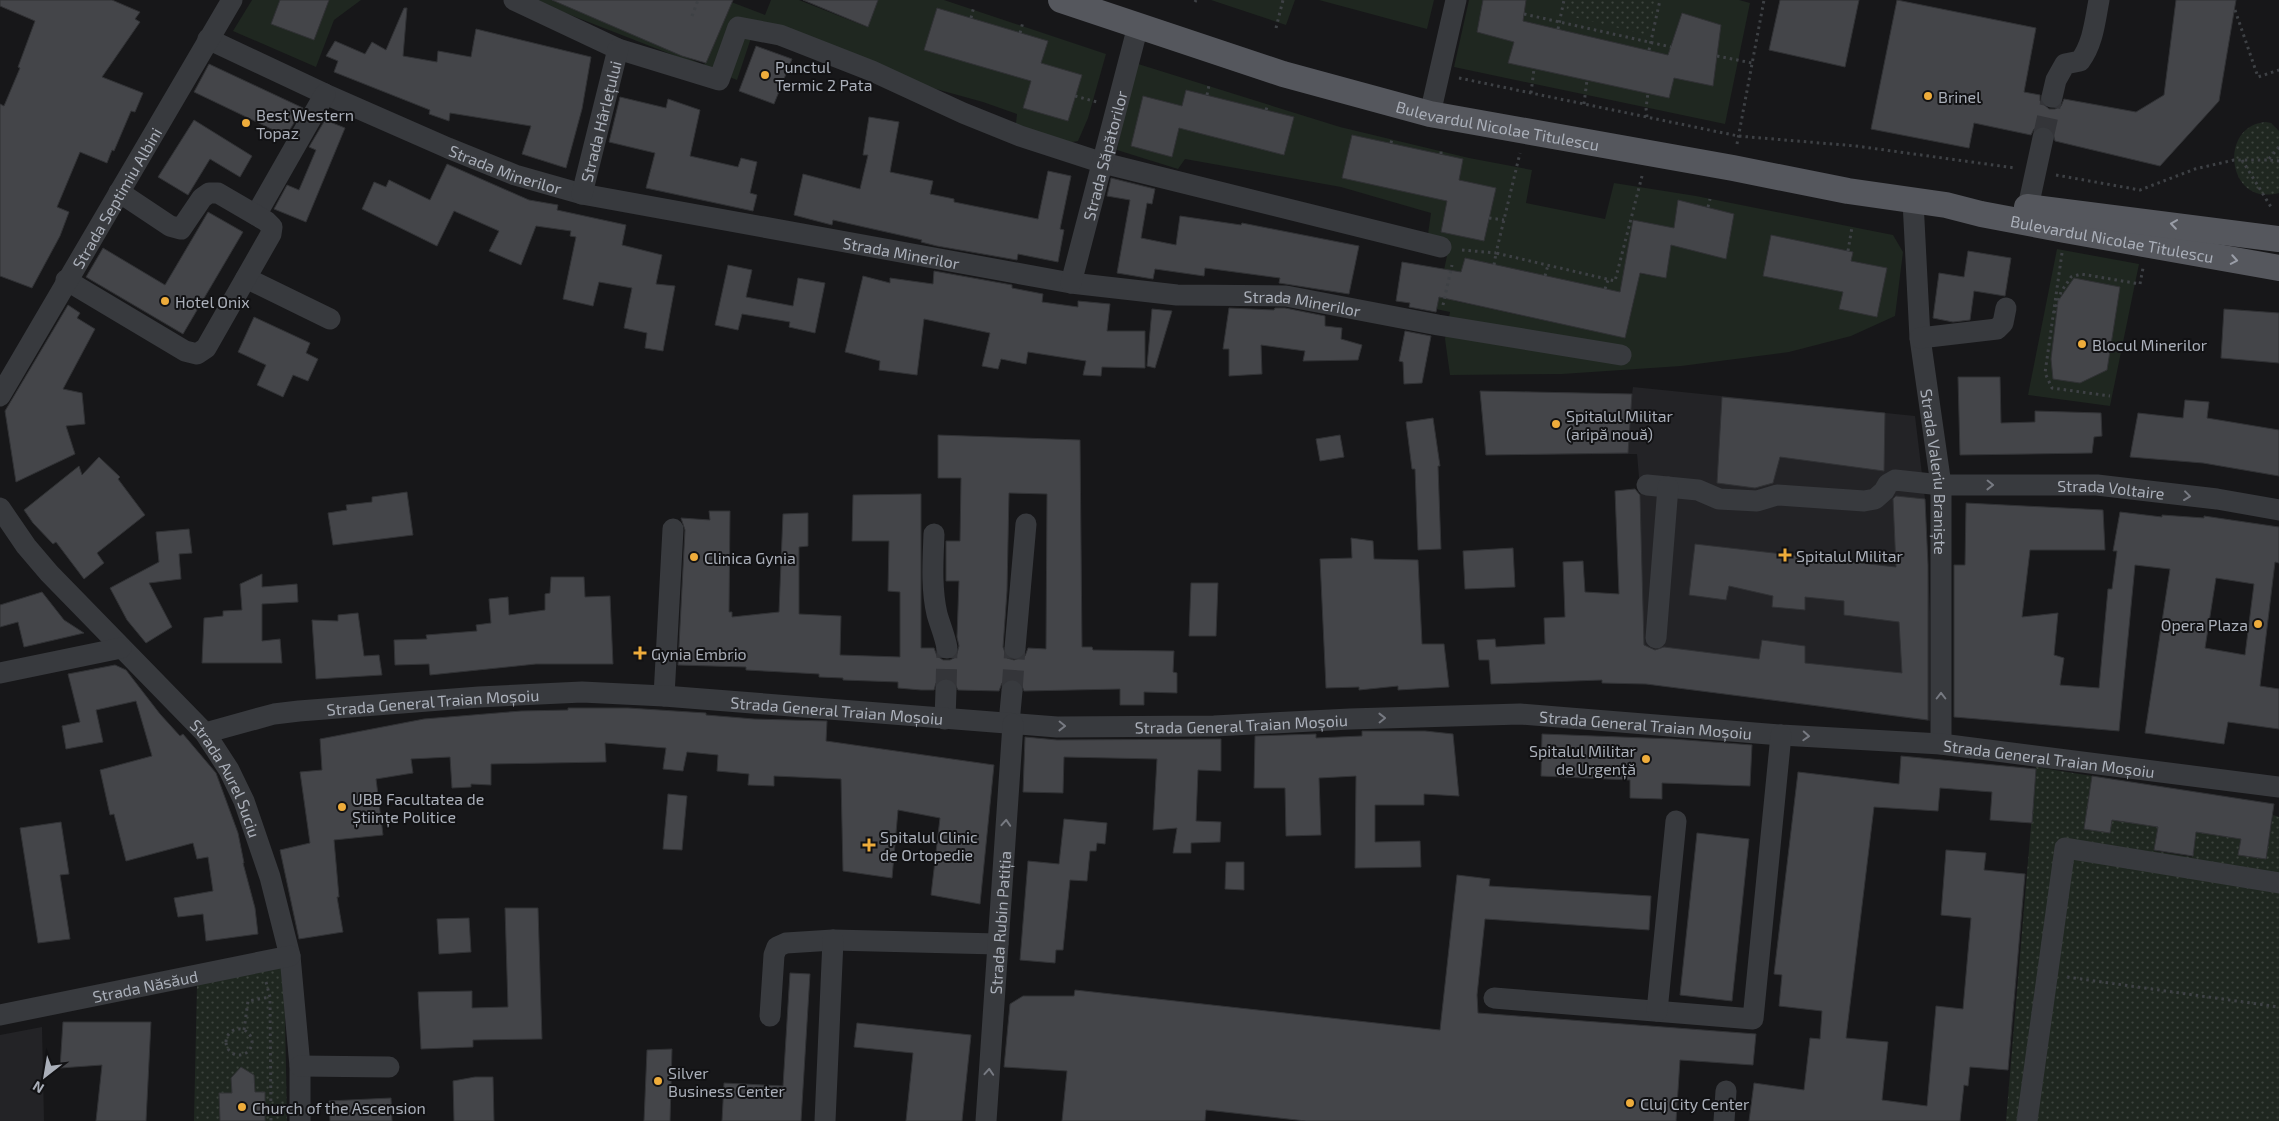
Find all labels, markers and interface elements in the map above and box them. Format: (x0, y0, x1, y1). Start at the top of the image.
place label: Punctul Termic 2 Pata (775, 57, 873, 94)
street label: Strada Hârlețului (576, 59, 624, 184)
marker: Punctul Termic 2 Pata (759, 69, 771, 81)
place label: Brinel (1938, 87, 1981, 106)
street label: Strada Săpătorilor (1078, 88, 1130, 222)
marker: Brinel (1922, 90, 1934, 102)
street label: Bulevardul Nicolae Titulescu (1394, 96, 1601, 154)
place label: Best Western Topaz (256, 105, 354, 142)
marker: Best Western Topaz (240, 117, 252, 129)
street label: Strada Septimiu Albini (68, 124, 165, 271)
street label: Strada Minerilor (447, 140, 565, 197)
street label: Bulevardul Nicolae Titulescu (2009, 210, 2215, 266)
one-way arrow (2170, 219, 2178, 230)
street label: Strada Minerilor (841, 232, 962, 272)
one-way arrow (2229, 254, 2238, 264)
street label: Strada Minerilor (1244, 286, 1363, 320)
place label: Hotel Onix (175, 292, 250, 311)
marker: Hotel Onix (159, 295, 171, 307)
place label: Blocul Minerilor (2092, 335, 2208, 354)
marker: Blocul Minerilor (2076, 338, 2088, 350)
street label: Strada Valeriu Braniște (1918, 387, 1951, 555)
place label: Spitalul Militar (aripă nouă) (1566, 406, 1673, 443)
marker: Spitalul Militar (aripă nouă) (1550, 418, 1562, 430)
street label: Strada Voltaire (2057, 476, 2166, 502)
one-way arrow (1986, 480, 1994, 490)
one-way arrow (2183, 490, 2191, 501)
place label: Spitalul Militar (1796, 546, 1903, 565)
place label: Clinica Gynia (704, 548, 796, 567)
marker: Spitalul Militar (1778, 548, 1792, 562)
marker: Clinica Gynia (688, 551, 700, 563)
place label: Opera Plaza (2161, 615, 2248, 634)
marker: Opera Plaza (2252, 618, 2264, 630)
place label: Gynia Embrio (651, 644, 747, 663)
marker: Gynia Embrio (633, 646, 647, 660)
street label: Strada General Traian Moșoiu (326, 685, 540, 718)
one-way arrow (1936, 691, 1946, 699)
street label: Strada General Traian Moșoiu (730, 692, 944, 728)
street label: Strada General Traian Moșoiu (1539, 706, 1753, 742)
street label: Strada General Traian Moșoiu (1135, 710, 1348, 736)
one-way arrow (1378, 713, 1386, 724)
street label: Strada Aurel Suciu (187, 715, 265, 840)
one-way arrow (1058, 721, 1066, 732)
one-way arrow (1802, 731, 1810, 742)
street label: Strada General Traian Moșoiu (1942, 735, 2156, 781)
place label: Spitalul Militar de Urgență (1529, 741, 1637, 780)
marker: Spitalul Militar de Urgență (1640, 753, 1652, 765)
place label: UBB Facultatea de Științe Politice (352, 789, 484, 828)
marker: UBB Facultatea de Științe Politice (336, 801, 348, 813)
one-way arrow (1001, 819, 1012, 827)
place label: Spitalul Clinic de Ortopedie (880, 827, 978, 864)
marker: Spitalul Clinic de Ortopedie (862, 838, 876, 852)
street label: Strada Rubin Patiția (985, 850, 1015, 995)
street label: Strada Năsăud (91, 966, 199, 1005)
north arrow (20, 1051, 70, 1101)
place label: Silver Business Center (668, 1063, 786, 1100)
one-way arrow (984, 1068, 995, 1076)
marker: Silver Business Center (652, 1075, 664, 1087)
text: N (29, 1078, 47, 1097)
place label: Cluj City Center (1640, 1094, 1750, 1114)
marker: Cluj City Center (1624, 1097, 1636, 1109)
place label: Church of the Ascension (252, 1098, 426, 1117)
marker: Church of the Ascension (236, 1101, 248, 1113)

